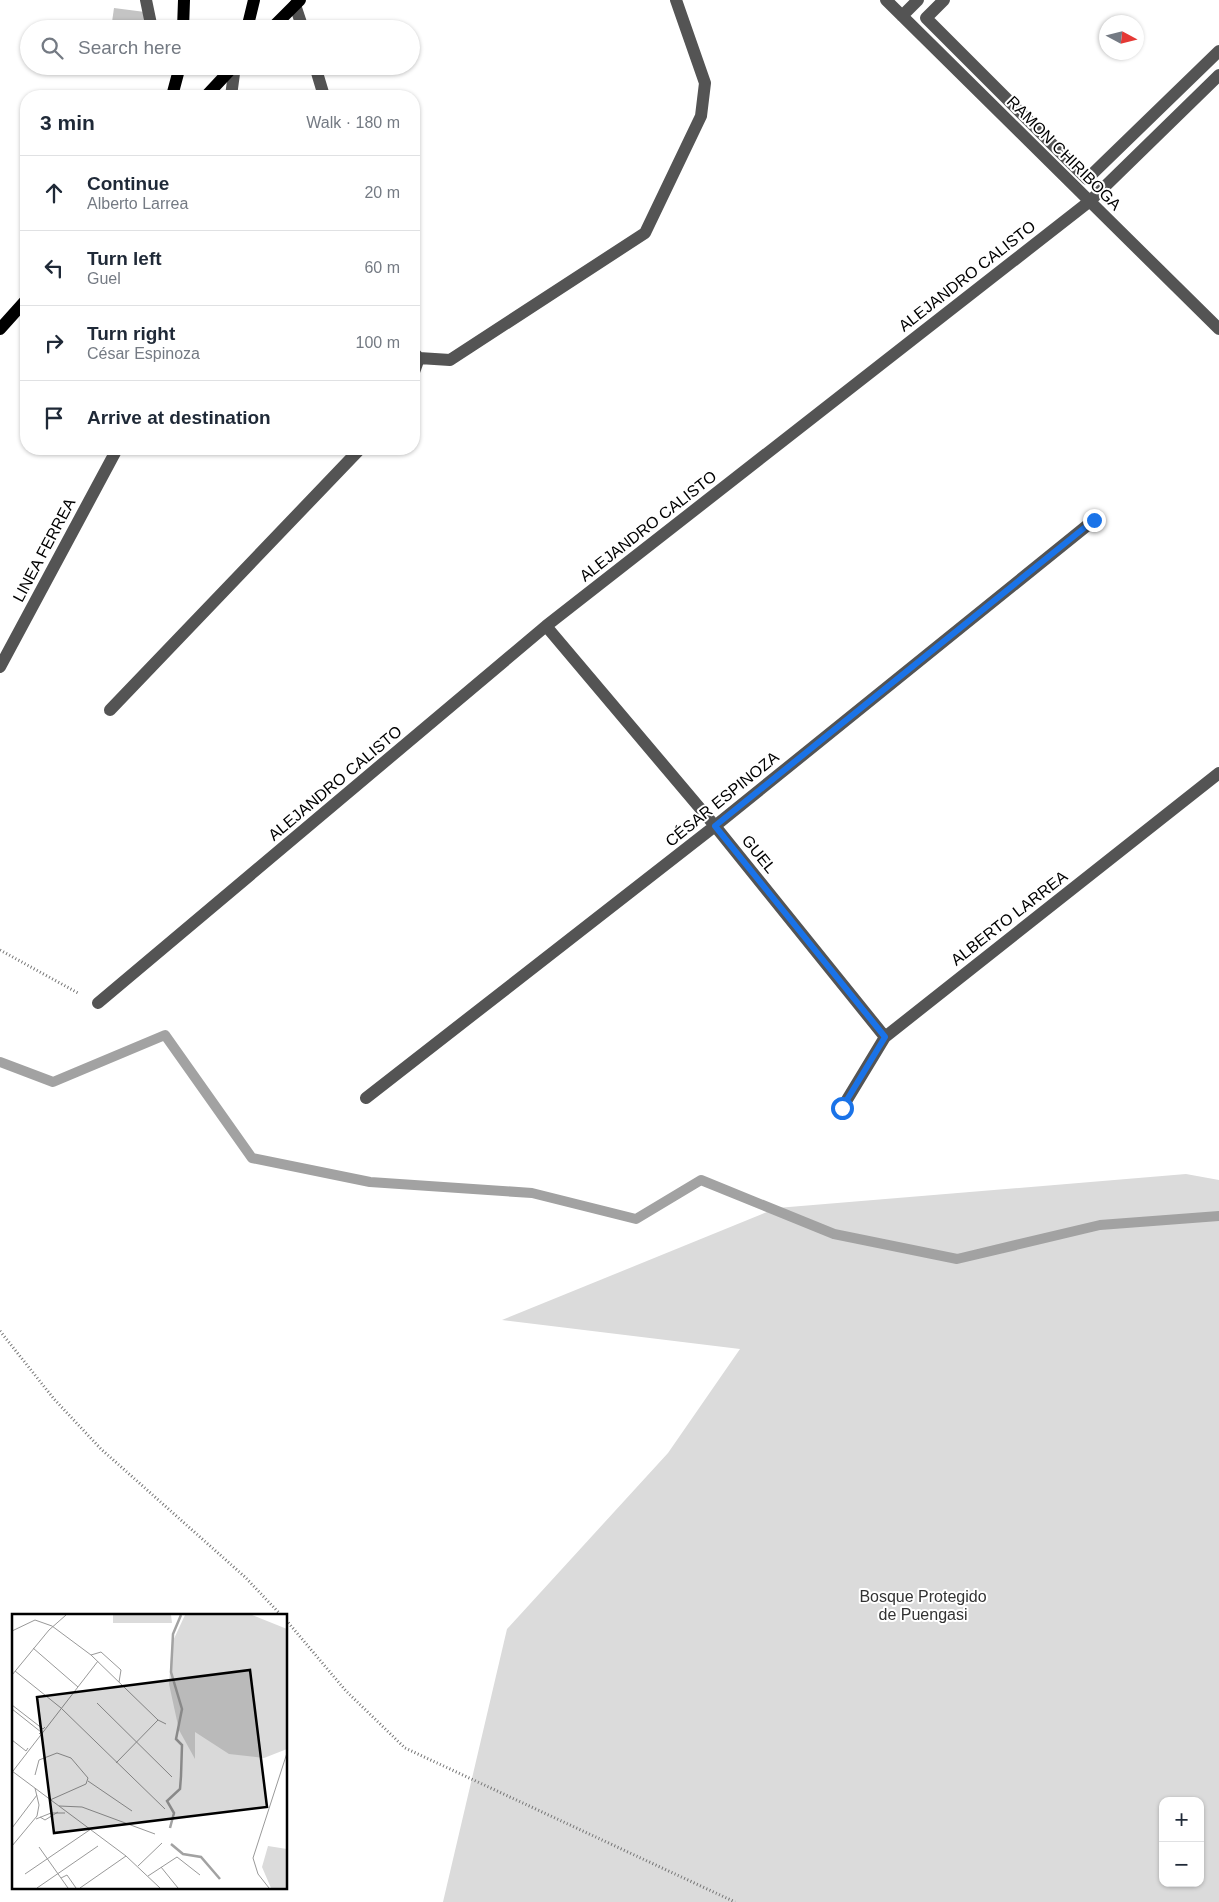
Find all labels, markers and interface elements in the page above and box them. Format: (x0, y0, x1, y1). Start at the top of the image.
north arrow (1099, 15, 1144, 60)
search box (20, 20, 420, 75)
icon: search (38, 34, 66, 62)
text: Search here (78, 37, 182, 58)
street label: RAMON CHIRIBOGA (1004, 93, 1125, 214)
text: 3 min (40, 111, 95, 134)
text: Walk · 180 m (306, 114, 400, 131)
text: Continue (87, 173, 169, 194)
icon: ahead (40, 179, 68, 207)
text: 20 m (364, 184, 400, 201)
text: Alberto Larrea (87, 195, 188, 212)
street label: ALEJANDRO CALISTO (895, 217, 1039, 335)
text: Turn left (87, 248, 162, 269)
icon: left (40, 254, 68, 282)
text: 60 m (364, 259, 400, 276)
text: Guel (87, 270, 121, 287)
text: Turn right (87, 323, 175, 344)
icon: right (40, 329, 68, 357)
text: 100 m (356, 334, 400, 351)
text: César Espinoza (87, 345, 200, 362)
icon: arrive (40, 404, 68, 432)
text: Arrive at destination (87, 407, 271, 428)
street label: ALEJANDRO CALISTO (576, 467, 720, 585)
street label: LINEA FERREA (10, 495, 79, 605)
route end (1083, 509, 1106, 532)
street label: ALEJANDRO CALISTO (265, 722, 405, 844)
street label: CÉSAR ESPINOZA (661, 747, 782, 850)
street label: GUEL (739, 832, 779, 876)
street label: ALBERTO LARREA (948, 867, 1071, 969)
route start (831, 1097, 854, 1120)
park label: Bosque Protegido de Puengasi (859, 1588, 987, 1623)
inset map (12, 1614, 288, 1890)
map controls (1159, 1797, 1204, 1887)
button: + (1159, 1797, 1204, 1842)
button: − (1159, 1842, 1204, 1887)

